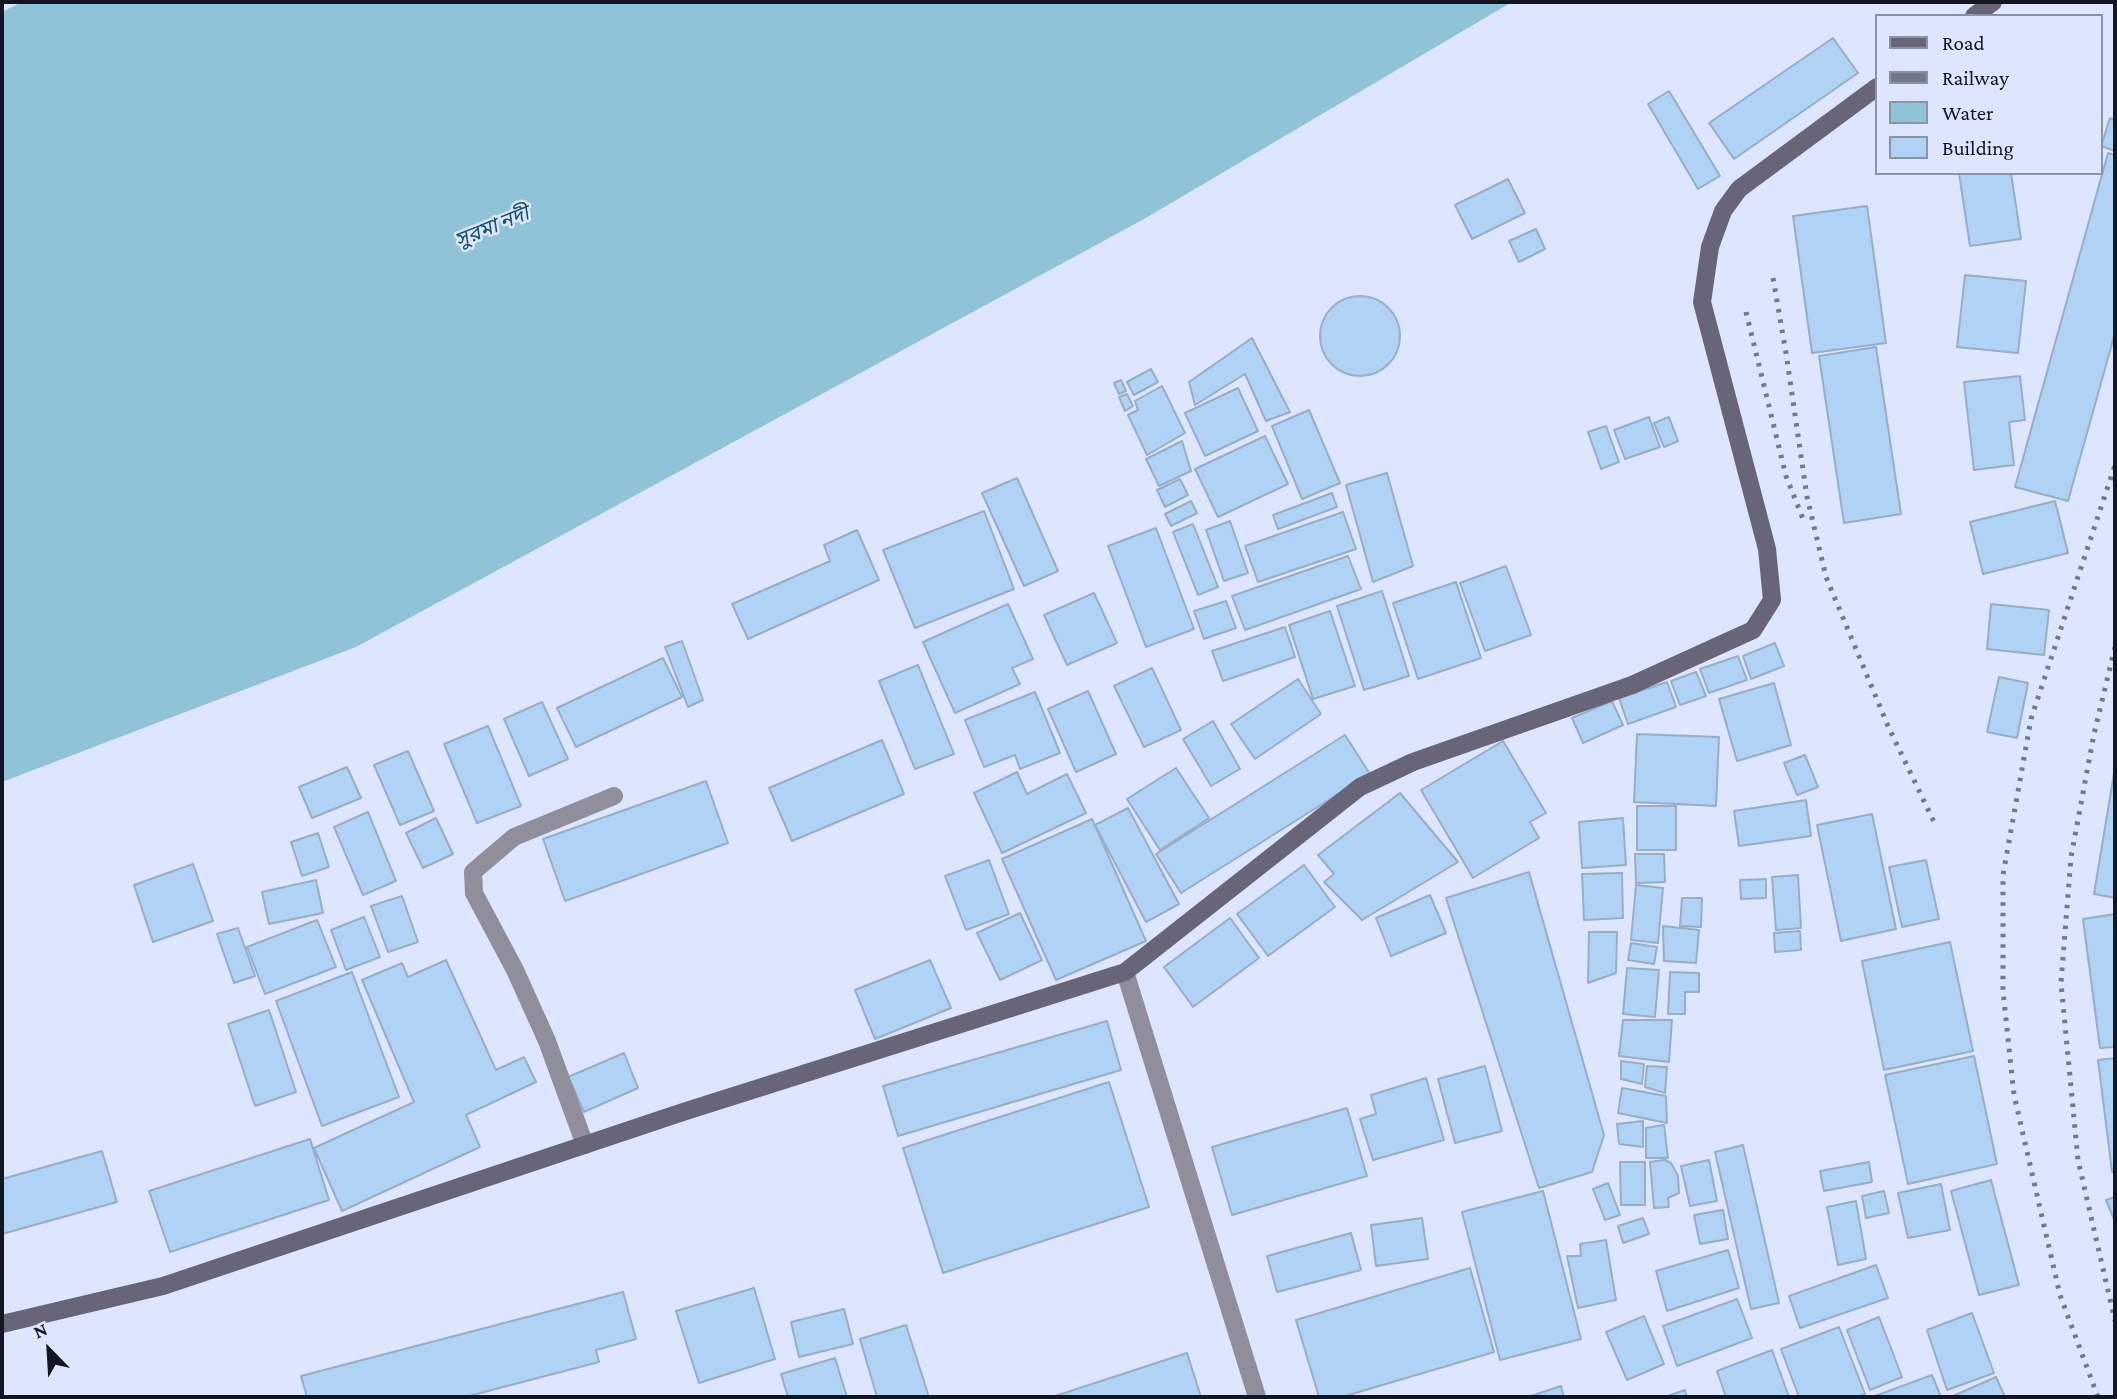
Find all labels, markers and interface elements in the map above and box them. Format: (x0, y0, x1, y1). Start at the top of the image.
legend (1876, 14, 2103, 175)
text: Road (1942, 31, 1985, 55)
text: Railway (1942, 66, 2009, 90)
text: Water (1942, 101, 1994, 125)
text: Building (1942, 136, 2014, 160)
water label: সুরমা নদী (451, 201, 533, 253)
north arrow (14, 1315, 84, 1385)
text: N (30, 1318, 50, 1343)

